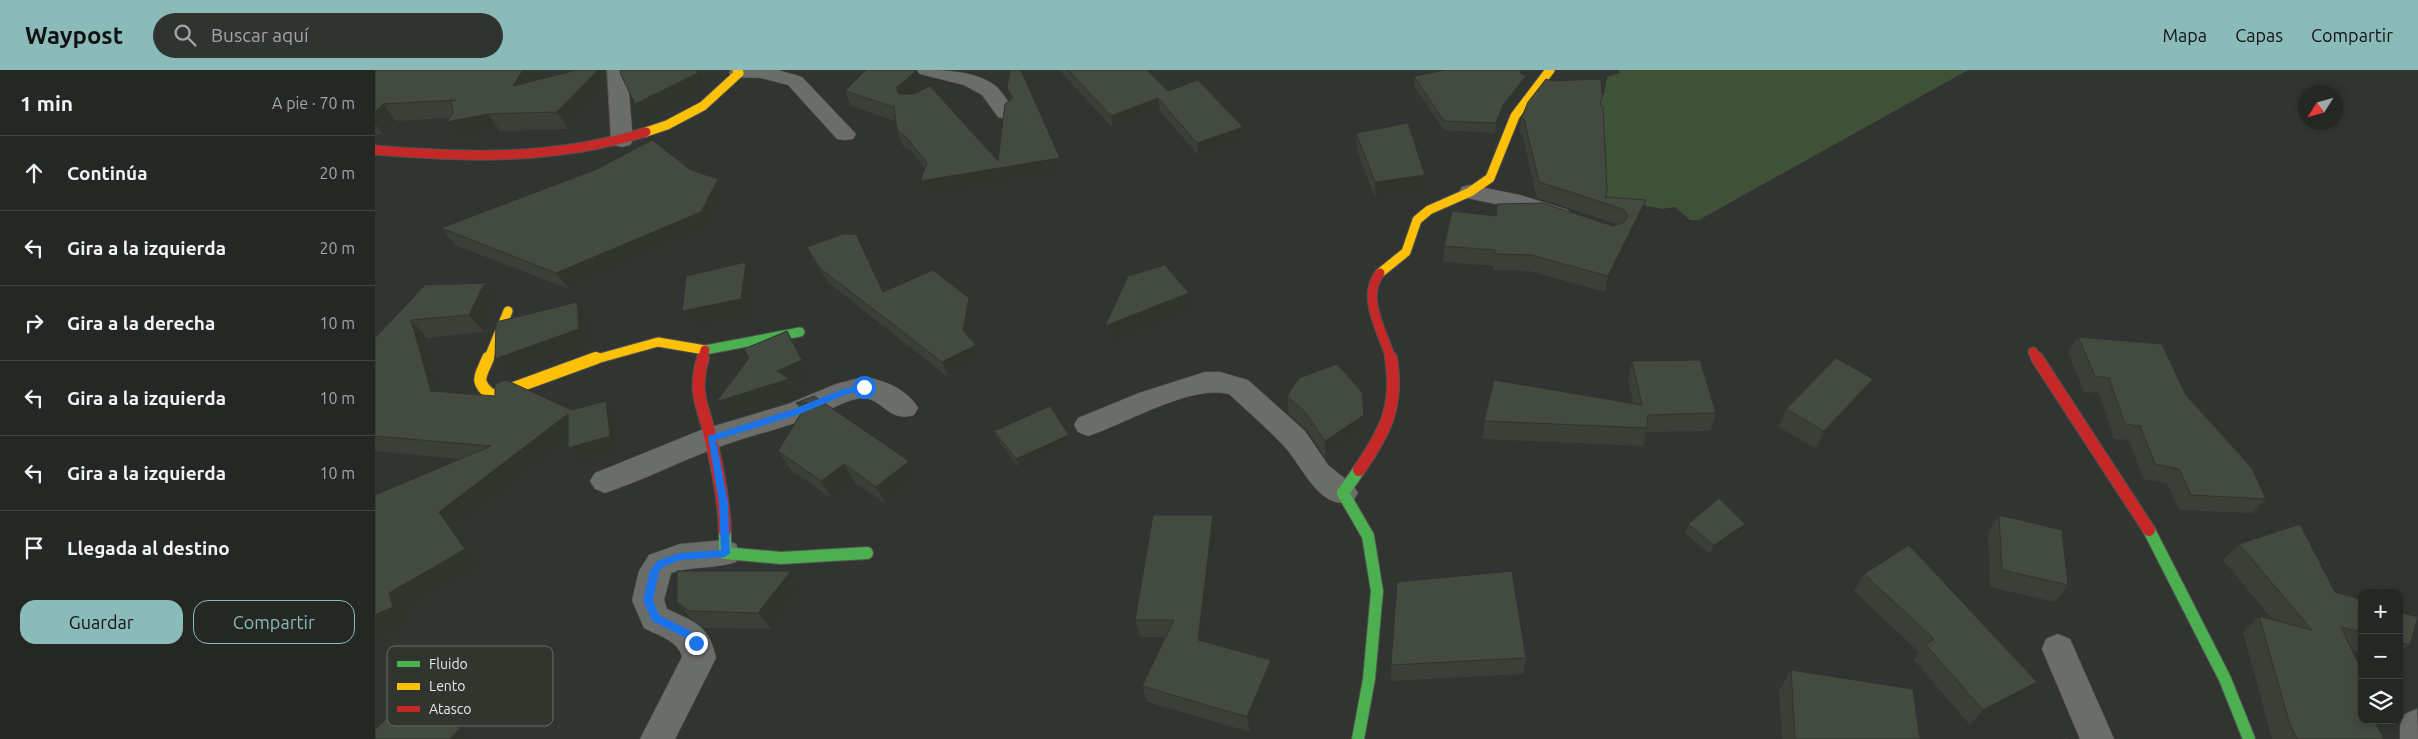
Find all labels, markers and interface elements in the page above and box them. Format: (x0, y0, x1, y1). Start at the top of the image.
search box (153, 13, 503, 58)
icon: search (171, 21, 199, 49)
text: Waypost (25, 22, 123, 49)
text: Buscar aquí (211, 24, 309, 46)
text: Mapa (2162, 25, 2207, 45)
text: Capas (2235, 25, 2283, 45)
text: Compartir (2311, 25, 2393, 45)
north arrow (2298, 85, 2343, 130)
text: 1 min (20, 91, 73, 115)
text: A pie · 70 m (272, 94, 355, 112)
icon: ahead (20, 159, 48, 187)
text: Continúa (67, 162, 148, 184)
text: 20 m (319, 164, 355, 182)
icon: left (20, 234, 48, 262)
text: Gira a la izquierda (67, 237, 226, 259)
text: 20 m (319, 239, 355, 257)
icon: right (20, 309, 48, 337)
text: Gira a la derecha (67, 312, 215, 334)
text: 10 m (319, 314, 355, 332)
route start (853, 376, 876, 399)
icon: left (20, 384, 48, 412)
text: Gira a la izquierda (67, 387, 226, 409)
text: 10 m (319, 389, 355, 407)
icon: left (20, 459, 48, 487)
text: Gira a la izquierda (67, 462, 226, 484)
text: 10 m (319, 464, 355, 482)
icon: arrive (20, 534, 48, 562)
text: Llegada al destino (67, 537, 230, 559)
map controls (2358, 589, 2403, 724)
button: + (2358, 589, 2403, 634)
button: Guardar (20, 600, 183, 644)
button: Compartir (193, 600, 355, 644)
route end (685, 632, 708, 655)
button: − (2358, 634, 2403, 679)
legend (387, 646, 553, 726)
text: Fluido (429, 656, 468, 672)
text: Lento (429, 678, 466, 694)
button: layers (2358, 679, 2403, 724)
text: Atasco (429, 701, 472, 717)

